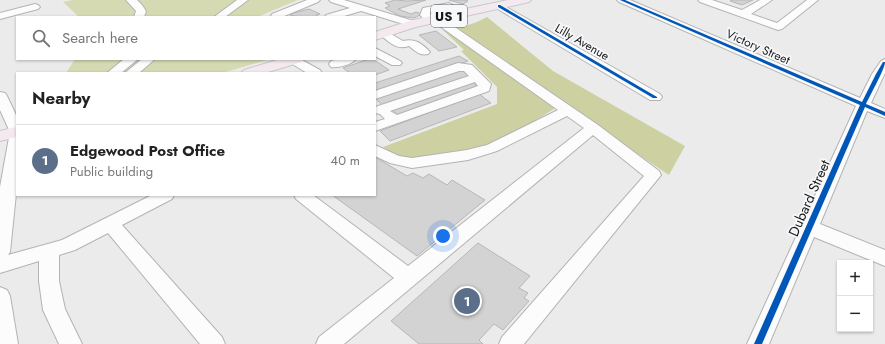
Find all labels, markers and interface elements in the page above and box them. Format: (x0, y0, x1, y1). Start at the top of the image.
road number: US 1 (431, 5, 467, 27)
search box (16, 16, 376, 60)
street label: Lilly Avenue (551, 19, 613, 65)
street label: Victory Street (723, 25, 793, 69)
icon: search (30, 27, 52, 49)
text: Search here (62, 27, 138, 49)
text: Nearby (32, 86, 90, 110)
text: Edgewood Post Office (70, 140, 225, 162)
text: 1 (42, 151, 48, 170)
text: 40 m (331, 151, 360, 170)
street label: Dubard Street (783, 156, 835, 240)
text: Public building (70, 162, 153, 181)
your location (433, 226, 453, 246)
map controls (837, 260, 873, 332)
button: + (837, 260, 873, 296)
pin: 1 (454, 286, 480, 316)
button: − (837, 296, 873, 332)

